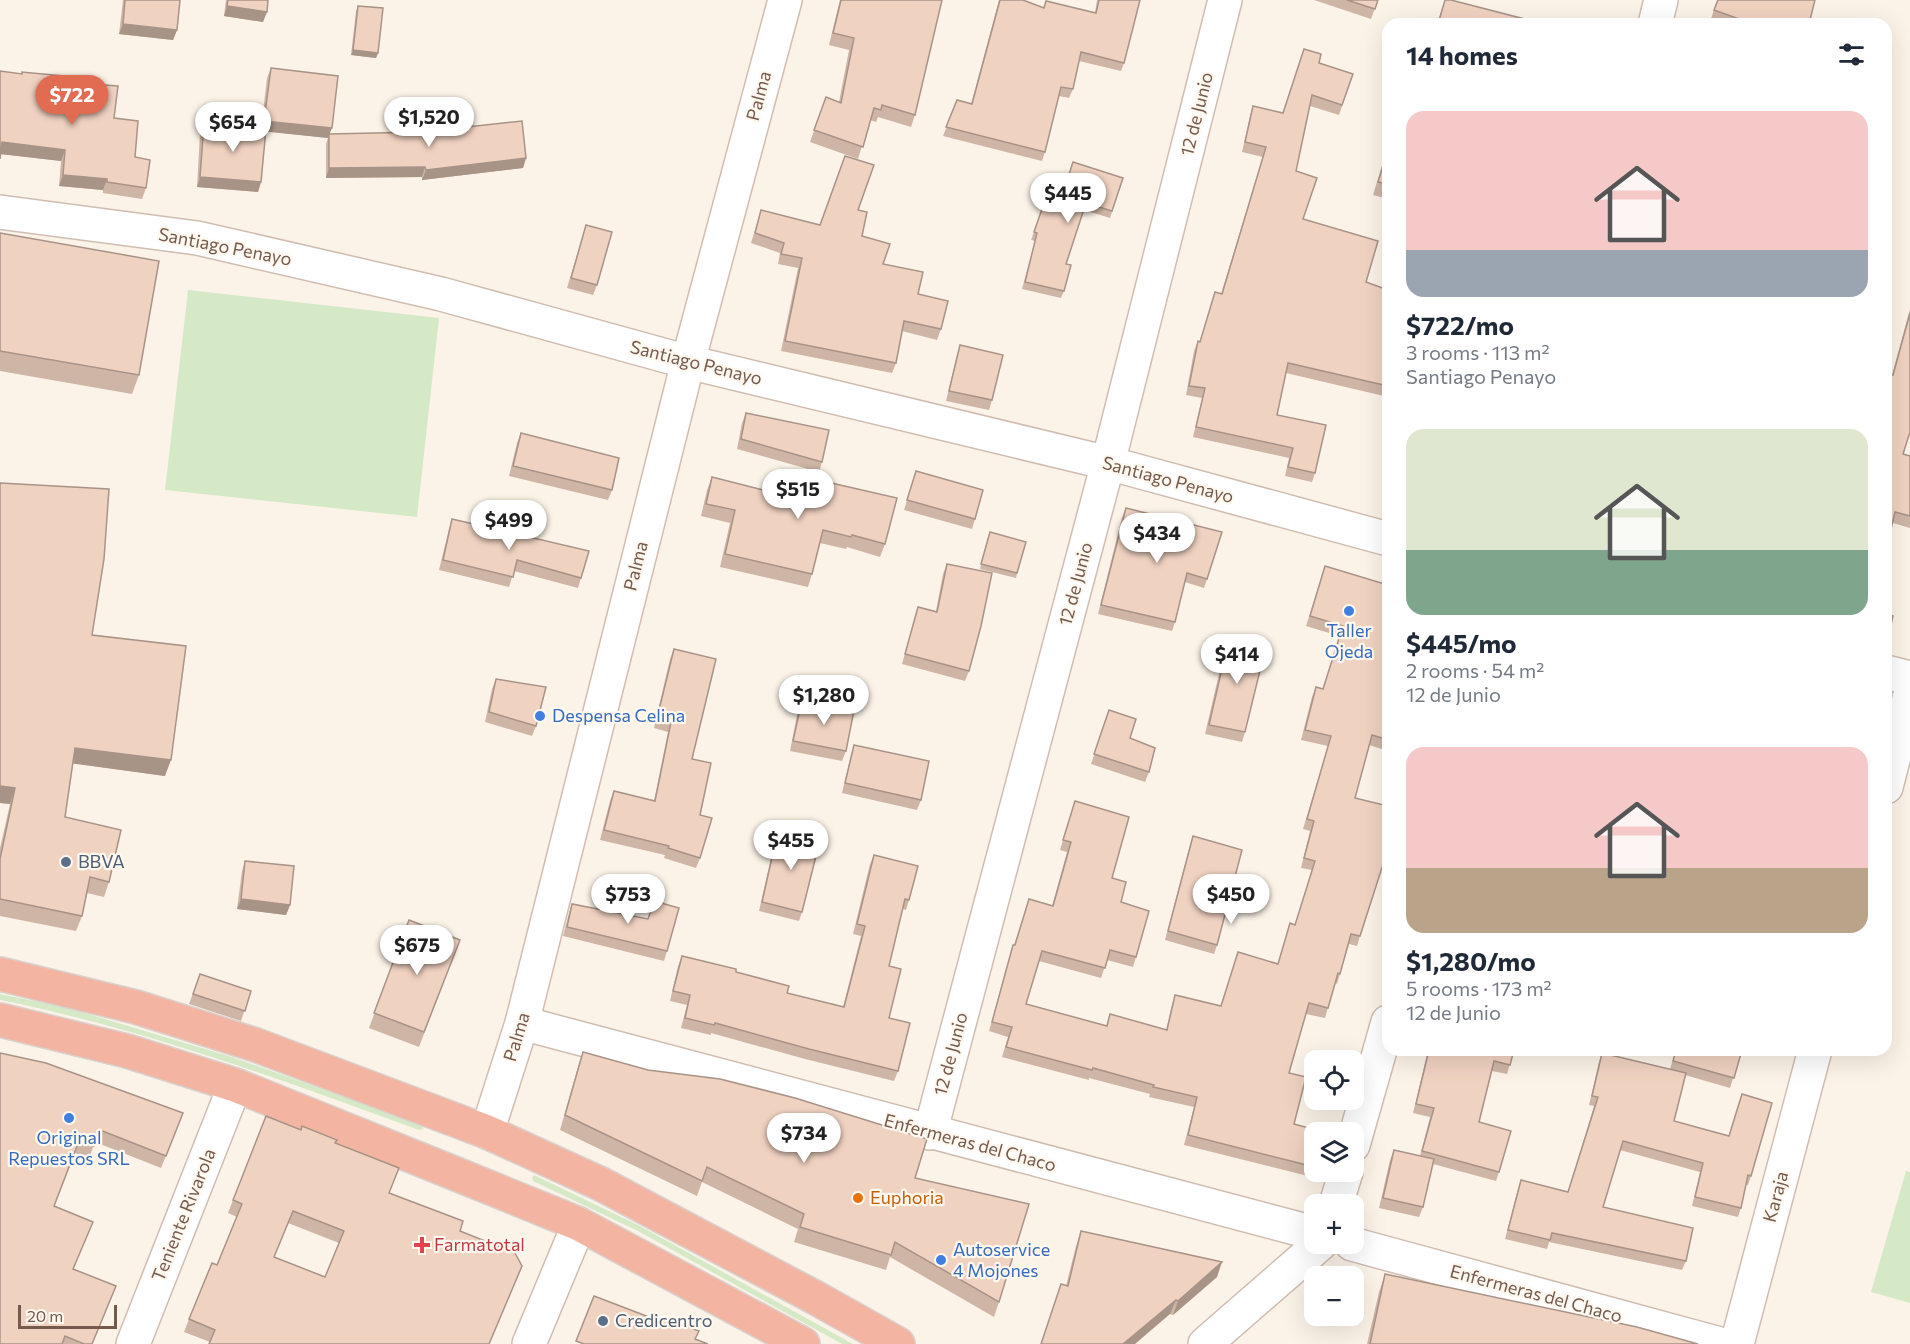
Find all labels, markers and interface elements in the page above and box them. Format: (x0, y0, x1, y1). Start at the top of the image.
icon: filters (1835, 38, 1868, 71)
text: 14 homes (1406, 39, 1518, 70)
street label: Palma (741, 69, 775, 123)
street label: 12 de Junio (1175, 70, 1217, 158)
pin: $722 (36, 75, 108, 126)
text: $722 (49, 82, 95, 106)
pin: $1,520 (380, 97, 478, 148)
pin: $654 (197, 102, 269, 153)
text: $1,520 (398, 104, 460, 128)
text: $654 (209, 109, 257, 133)
icon: home (1583, 150, 1691, 258)
pin: $445 (1032, 173, 1104, 224)
text: $445 (1044, 180, 1092, 204)
street label: Santiago Penayo (157, 222, 294, 270)
text: $722/mo (1406, 309, 1514, 340)
street label: Santiago Penayo (628, 335, 765, 389)
text: 3 rooms · 113 m² (1406, 340, 1550, 364)
text: Santiago Penayo (1406, 364, 1556, 388)
street label: Santiago Penayo (1100, 451, 1236, 507)
icon: home (1583, 468, 1691, 576)
pin: $515 (762, 469, 834, 520)
text: $515 (776, 476, 820, 500)
pin: $499 (473, 500, 545, 551)
text: $499 (485, 507, 533, 531)
pin: $434 (1121, 513, 1193, 564)
text: $434 (1133, 520, 1181, 544)
street label: Palma (618, 539, 652, 593)
street label: 12 de Junio (1053, 540, 1097, 628)
marker: Taller Ojeda (1342, 604, 1356, 618)
place label: Taller Ojeda (1325, 619, 1373, 662)
text: $445/mo (1406, 627, 1517, 658)
pin: $414 (1201, 634, 1273, 685)
text: $414 (1215, 641, 1259, 665)
text: 2 rooms · 54 m² (1406, 658, 1544, 682)
pin: $1,280 (775, 675, 873, 726)
text: $1,280 (793, 682, 855, 706)
text: 12 de Junio (1406, 682, 1501, 706)
place label: Despensa Celina (552, 704, 685, 726)
marker: Despensa Celina (533, 709, 547, 723)
icon: home (1583, 786, 1691, 894)
pin: $455 (755, 820, 827, 871)
text: $455 (767, 827, 815, 851)
place label: BBVA (78, 850, 125, 872)
marker: BBVA (59, 855, 73, 869)
pin: $753 (592, 874, 664, 925)
pin: $450 (1195, 874, 1267, 925)
text: $753 (605, 881, 651, 905)
text: $450 (1207, 881, 1255, 905)
pin: $675 (381, 925, 453, 976)
text: $675 (394, 932, 440, 956)
text: $1,280/mo (1406, 945, 1536, 976)
text: 5 rooms · 173 m² (1406, 976, 1552, 1000)
text: 12 de Junio (1406, 1000, 1501, 1024)
street label: Palma (498, 1009, 534, 1064)
street label: 12 de Junio (928, 1010, 972, 1098)
map controls (1304, 1050, 1364, 1326)
button: locate (1304, 1050, 1364, 1110)
street label: Enfermeras del Chaco (882, 1108, 1059, 1176)
marker: Original Repuestos SRL (62, 1111, 76, 1125)
pin: $734 (768, 1113, 840, 1164)
text: $734 (781, 1120, 827, 1144)
button: layers (1304, 1122, 1364, 1182)
place label: Original Repuestos SRL (8, 1126, 130, 1169)
street label: Teniente Rivarola (146, 1145, 220, 1284)
street label: Karaja (1758, 1169, 1792, 1225)
place label: Euphoria (870, 1186, 944, 1208)
marker: Euphoria (851, 1191, 865, 1205)
button: + (1304, 1194, 1364, 1254)
place label: Farmatotal (434, 1233, 525, 1255)
marker: Farmatotal (415, 1238, 429, 1252)
place label: Autoservice 4 Mojones (953, 1238, 1050, 1281)
marker: Autoservice 4 Mojones (934, 1253, 948, 1267)
street label: Enfermeras del Chaco (1448, 1259, 1625, 1327)
button: − (1304, 1266, 1364, 1326)
scale bar (18, 1302, 117, 1330)
text: 20 m (27, 1306, 63, 1325)
place label: Credicentro (615, 1309, 712, 1331)
marker: Credicentro (596, 1314, 610, 1328)

